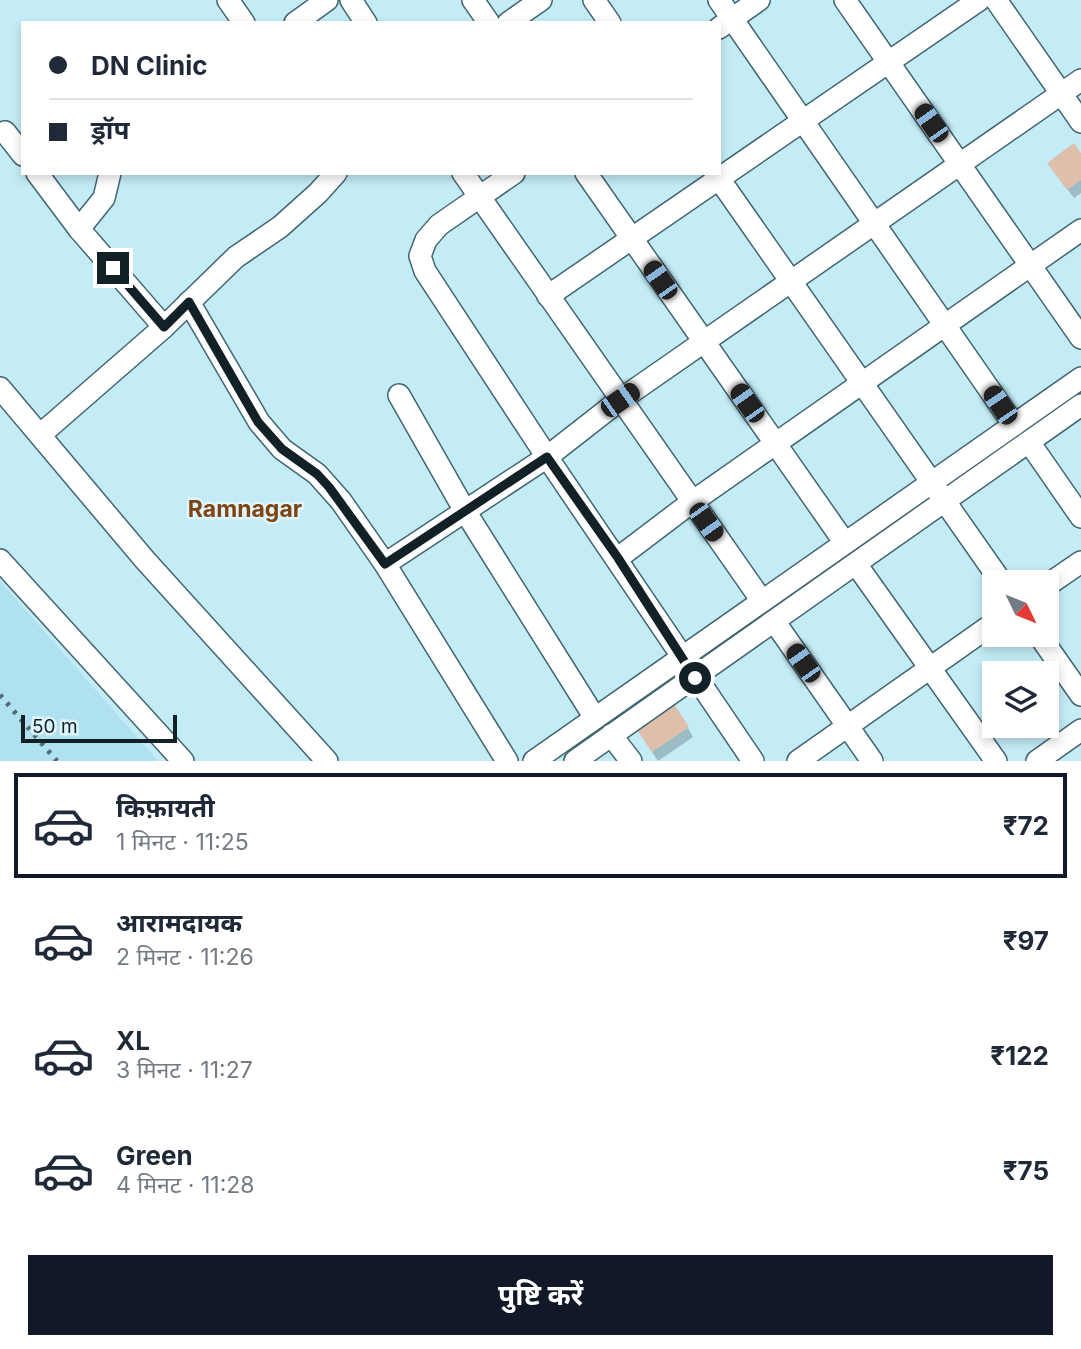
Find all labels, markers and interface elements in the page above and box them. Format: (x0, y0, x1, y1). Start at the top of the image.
text: DN Clinic (91, 50, 208, 81)
car (911, 100, 952, 146)
text: ड्रॉप (91, 114, 129, 145)
route end (97, 252, 129, 284)
car (640, 257, 681, 303)
car (597, 379, 644, 421)
car (727, 380, 768, 426)
car (980, 382, 1021, 428)
district label: Ramnagar (188, 495, 302, 523)
car (686, 499, 727, 545)
north arrow (982, 570, 1059, 648)
map controls (982, 570, 1059, 738)
car (783, 640, 824, 686)
button: layers (982, 661, 1059, 738)
route start (679, 662, 711, 694)
scale bar (21, 712, 177, 744)
text: 50 m (32, 715, 78, 738)
text: किफ़ायती (116, 792, 215, 823)
icon: car (32, 794, 95, 857)
text: ₹72 (1003, 810, 1049, 841)
text: 1 मिनट · 11:25 (116, 828, 249, 856)
text: आरामदायक (116, 907, 242, 938)
icon: car (32, 909, 95, 972)
text: ₹97 (1003, 925, 1049, 956)
text: 2 मिनट · 11:26 (116, 943, 254, 971)
icon: car (32, 1024, 95, 1087)
text: XL (116, 1025, 150, 1056)
text: ₹122 (990, 1040, 1049, 1071)
text: 3 मिनट · 11:27 (116, 1056, 253, 1084)
icon: car (32, 1139, 95, 1202)
text: Green (116, 1140, 193, 1171)
text: ₹75 (1003, 1155, 1049, 1186)
text: 4 मिनट · 11:28 (116, 1171, 255, 1199)
button: पुष्टि करें (28, 1255, 1053, 1335)

